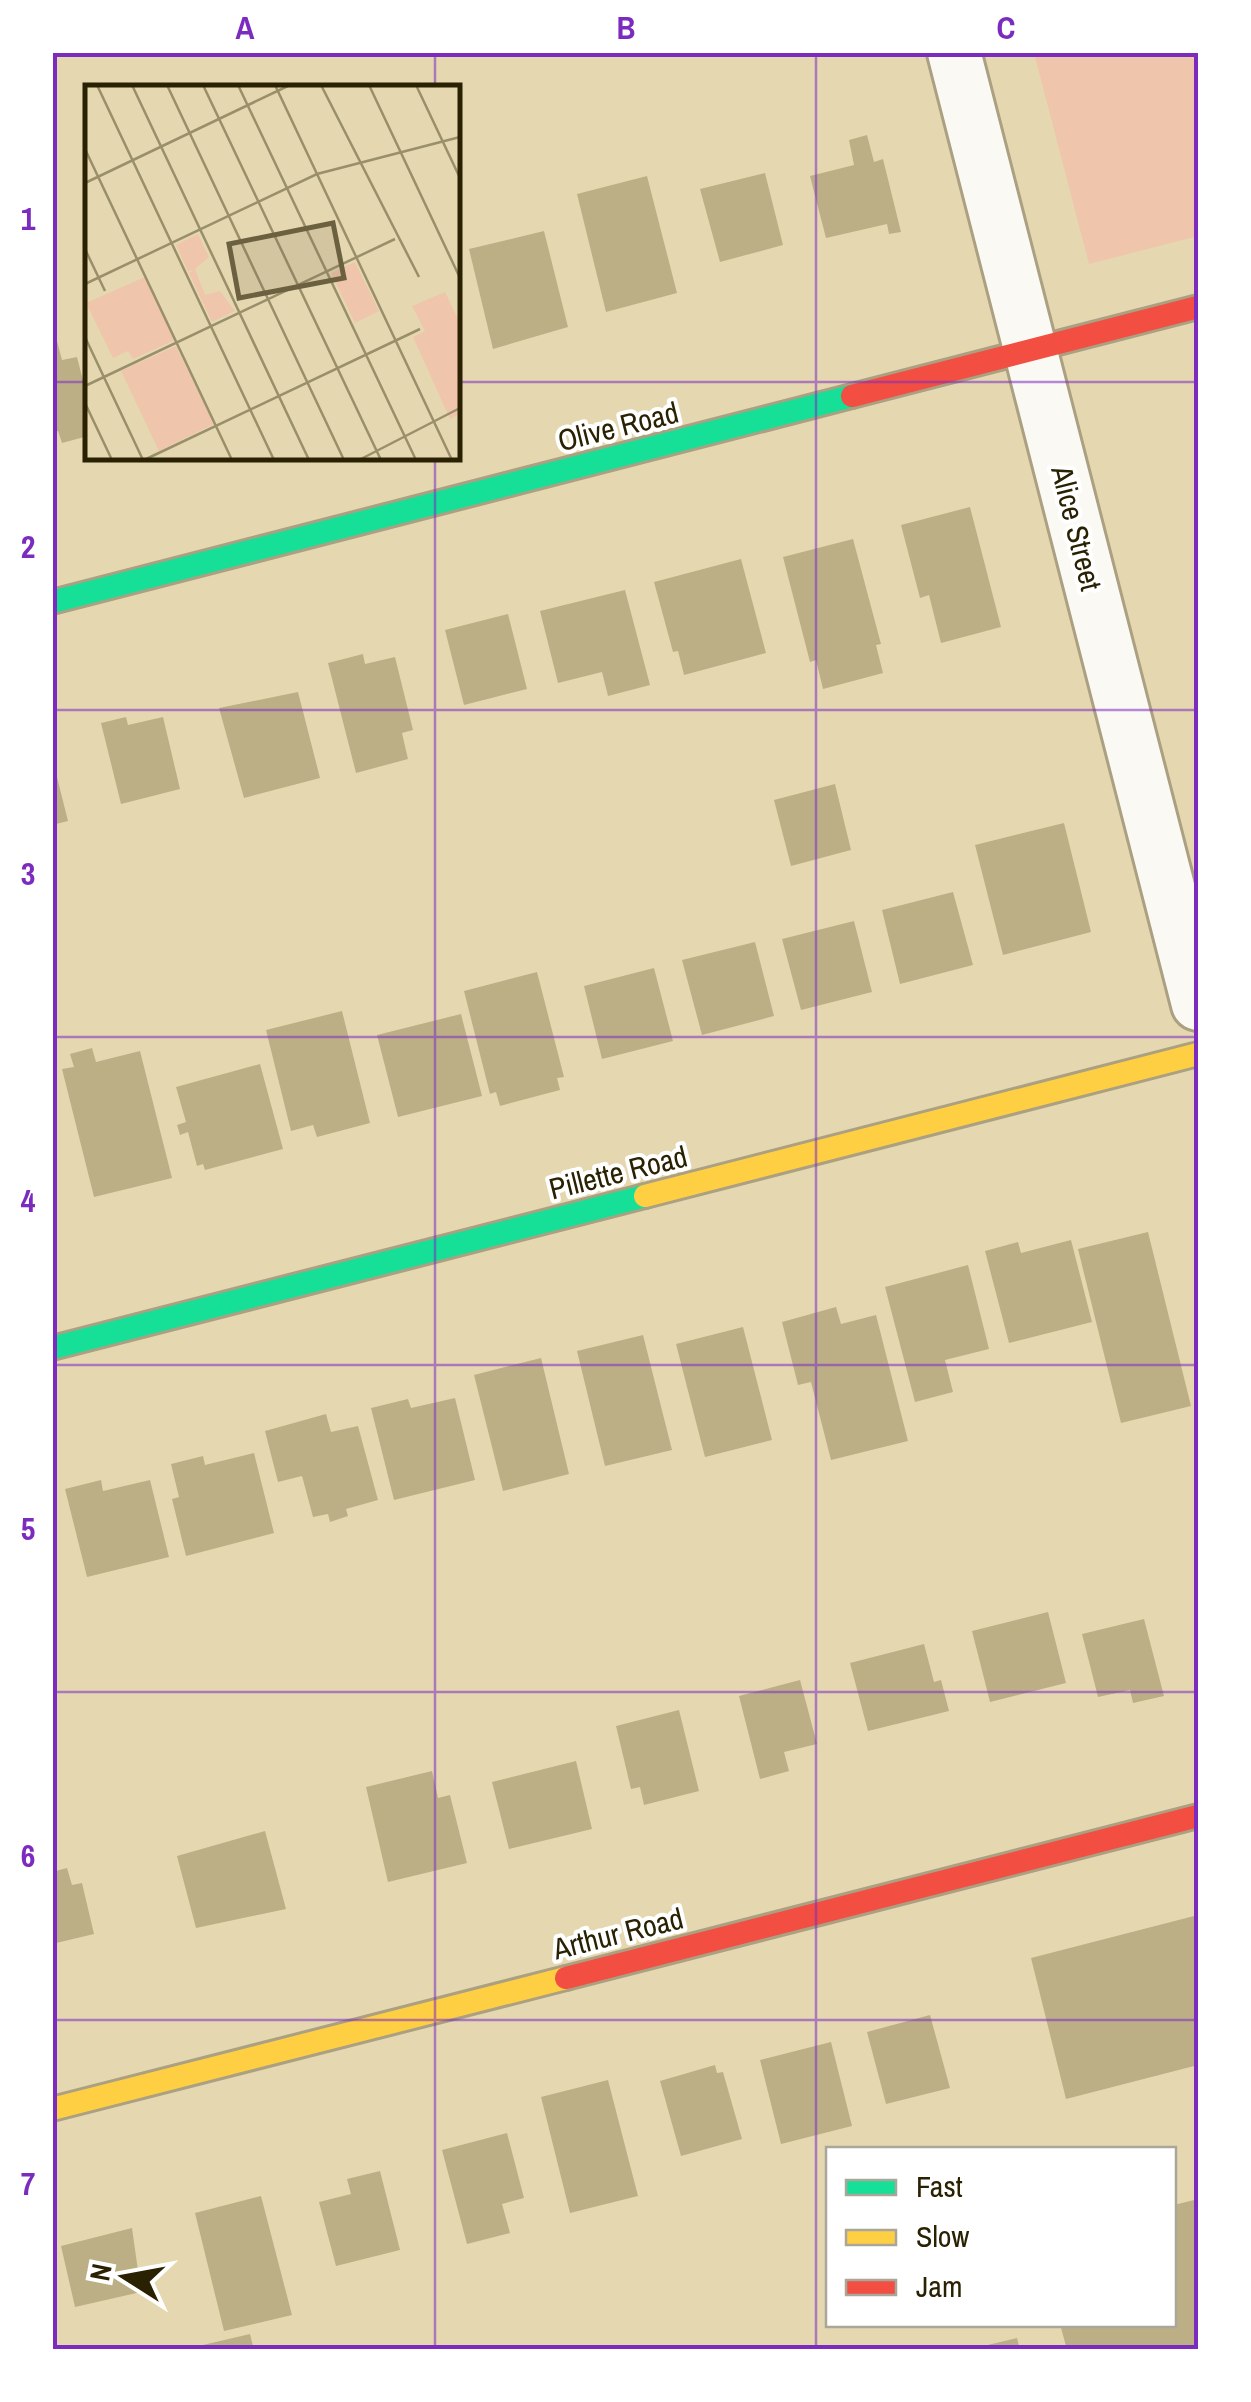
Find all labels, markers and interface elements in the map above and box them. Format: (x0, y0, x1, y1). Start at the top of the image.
text: A (236, 6, 255, 49)
text: B (617, 6, 635, 49)
text: C (997, 6, 1015, 49)
inset map (85, 85, 460, 460)
text: 1 (21, 197, 36, 240)
street label: Olive Road (553, 392, 683, 460)
street label: Alice Street (1042, 460, 1112, 595)
text: 2 (21, 525, 35, 568)
text: 3 (21, 852, 35, 895)
street label: Pillette Road (545, 1136, 691, 1208)
text: 4 (21, 1179, 36, 1222)
text: 5 (21, 1507, 35, 1550)
text: 6 (21, 1834, 35, 1877)
street label: Arthur Road (548, 1898, 687, 1969)
legend (826, 2147, 1176, 2327)
text: 7 (21, 2162, 35, 2205)
text: Fast (916, 2166, 963, 2206)
text: Slow (916, 2216, 970, 2256)
north arrow (75, 2227, 175, 2327)
text: N (80, 2260, 121, 2284)
text: Jam (916, 2266, 962, 2306)

